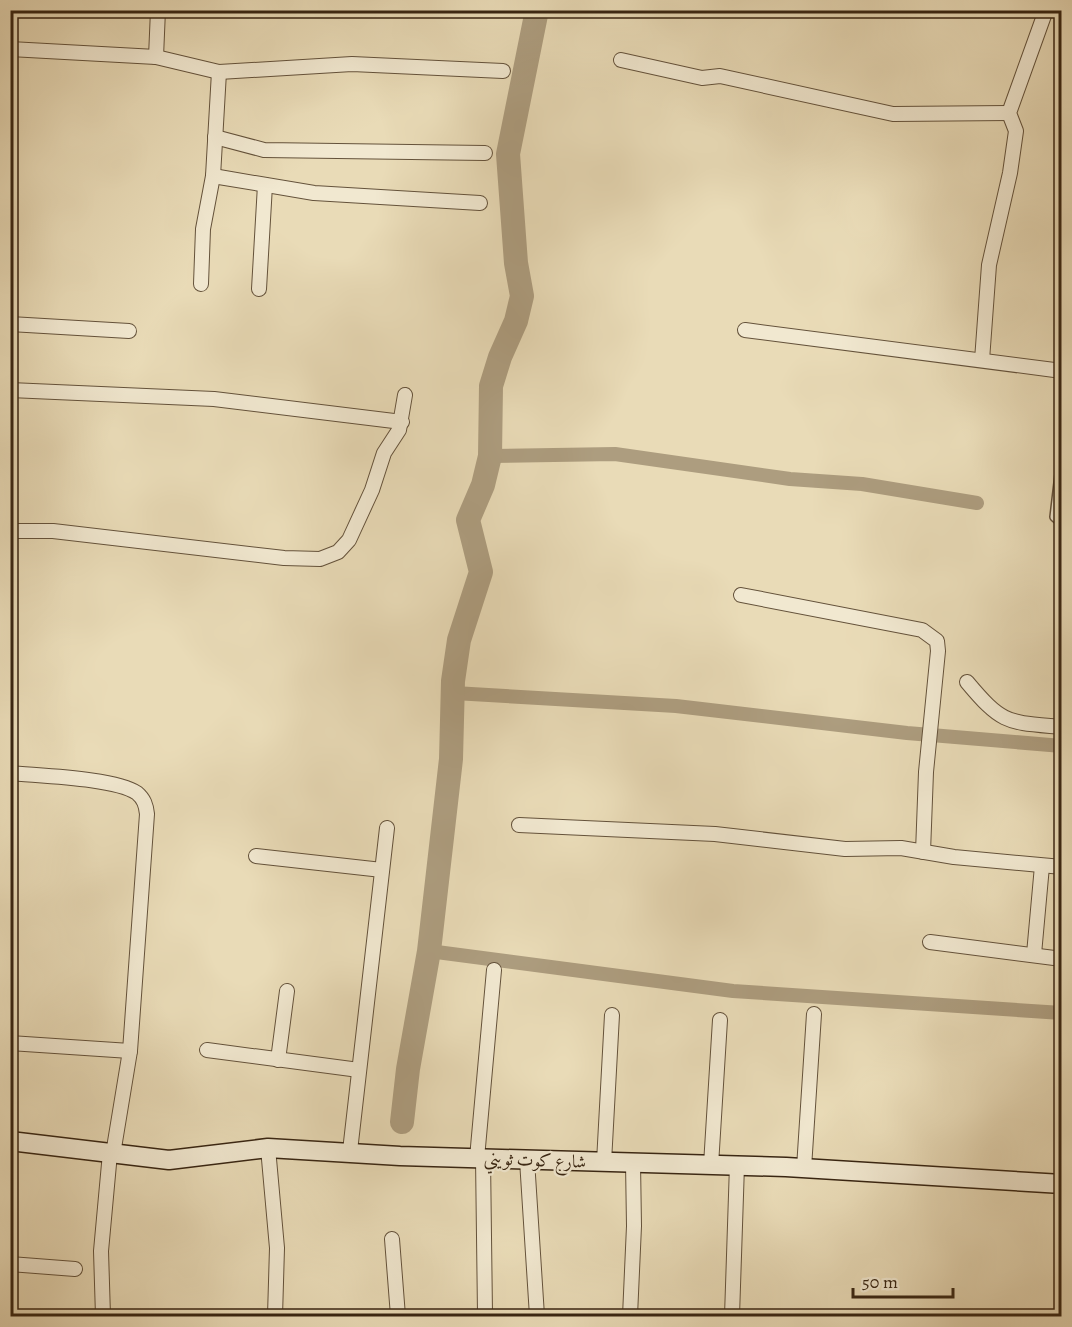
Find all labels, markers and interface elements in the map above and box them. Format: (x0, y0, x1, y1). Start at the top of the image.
street label: شارع كوت ثويني (483, 1146, 587, 1178)
scale bar (853, 1261, 954, 1299)
text: 50 m (862, 1270, 898, 1294)

